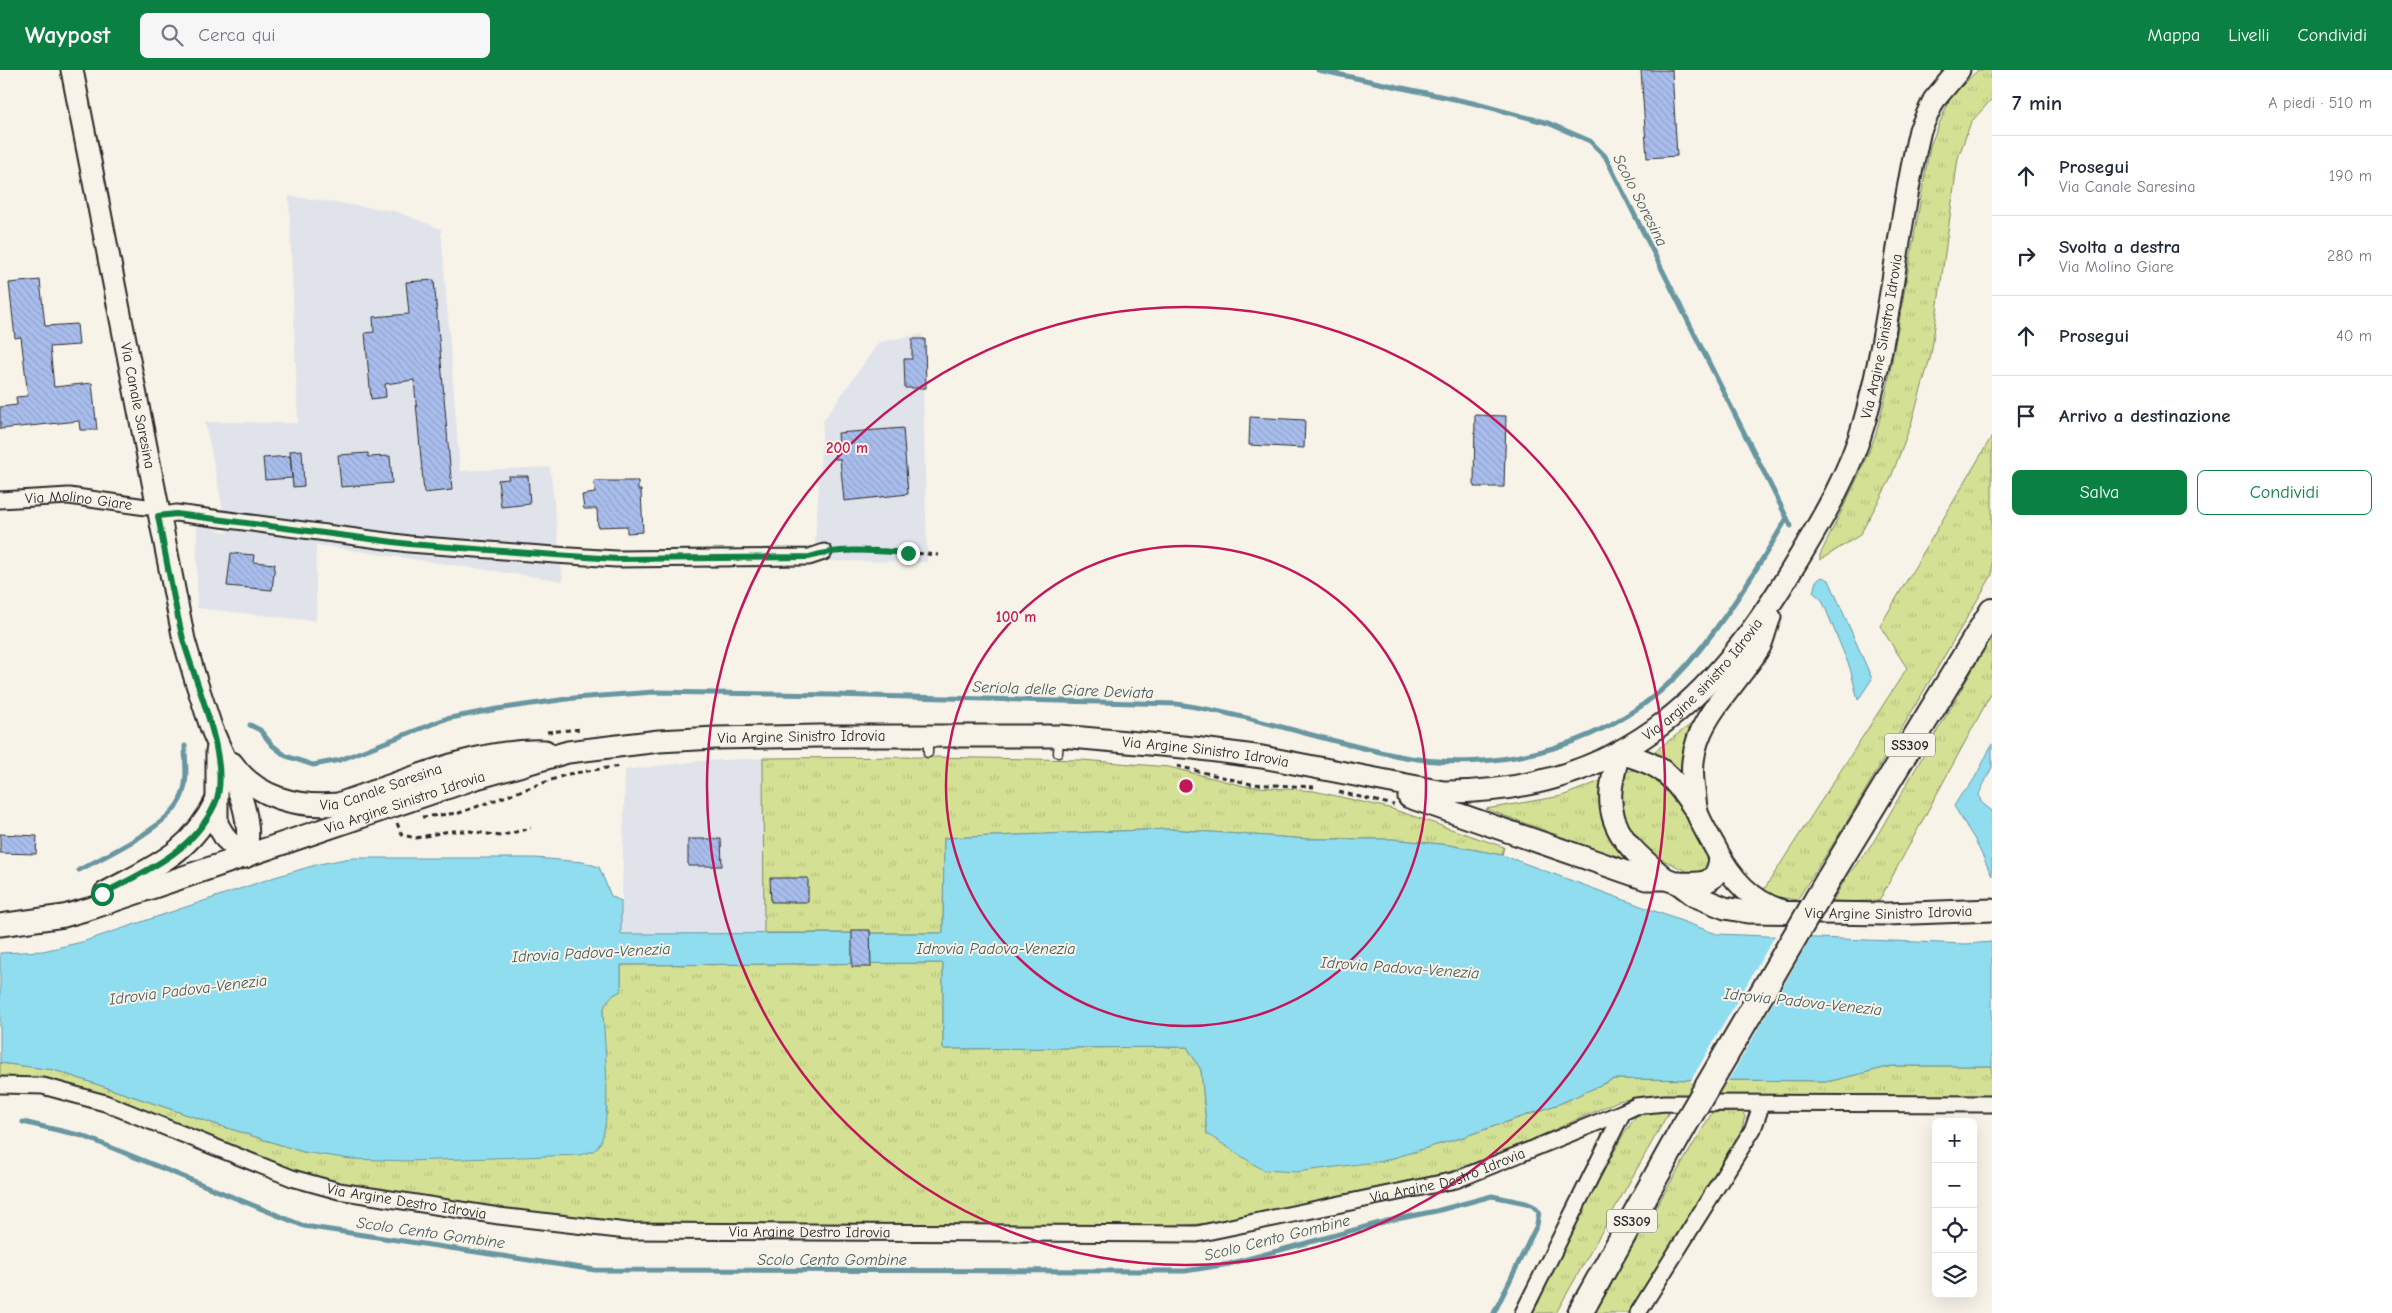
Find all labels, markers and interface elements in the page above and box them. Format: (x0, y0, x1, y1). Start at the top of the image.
search box (140, 13, 490, 58)
text: Waypost (25, 21, 110, 49)
icon: search (158, 21, 186, 49)
text: Cerca qui (198, 24, 276, 46)
text: Mappa (2148, 25, 2200, 46)
text: Livelli (2228, 25, 2270, 46)
text: Condividi (2298, 25, 2367, 46)
text: 7 min (2012, 91, 2062, 115)
text: A piedi · 510 m (2268, 94, 2372, 112)
water label: Scolo Soresina (1609, 151, 1671, 249)
text: Prosegui (2059, 156, 2129, 178)
icon: ahead (2012, 162, 2040, 190)
text: 190 m (2329, 167, 2372, 185)
text: Via Canale Saresina (2059, 178, 2195, 196)
text: Svolta a destra (2059, 236, 2180, 258)
icon: right (2012, 242, 2040, 270)
text: 280 m (2327, 247, 2372, 265)
street label: Via Argine Sinistro Idrovia (1857, 252, 1906, 421)
text: Via Molino Giare (2059, 258, 2174, 276)
icon: ahead (2012, 322, 2040, 350)
text: Prosegui (2059, 325, 2129, 347)
text: 40 m (2336, 327, 2372, 345)
street label: Via Canale Saresina (117, 341, 159, 470)
icon: arrive (2012, 402, 2040, 430)
text: Arrivo a destinazione (2059, 405, 2231, 427)
text: 200 m (826, 439, 868, 457)
button: Salva (2012, 470, 2187, 515)
button: Condividi (2197, 470, 2372, 515)
street label: Via Molino Giare (25, 487, 134, 514)
route end (897, 542, 920, 565)
text: 100 m (996, 608, 1036, 626)
street label: Via argine sinistro Idrovia (1639, 615, 1766, 744)
water label: Seriola delle Giare Deviata (972, 678, 1154, 702)
street label: Via Argine Sinistro Idrovia (717, 727, 885, 747)
street label: Via Argine Sinistro Idrovia (1121, 733, 1291, 771)
road number: SS309 (1885, 734, 1935, 756)
street label: Via Canale Saresina (320, 759, 444, 814)
street label: Via Argine Sinistro Idrovia (322, 767, 487, 838)
centre of rings (1177, 777, 1195, 795)
route start (91, 883, 114, 906)
street label: Via Argine Sinistro Idrovia (1804, 902, 1973, 923)
water label: Idrovia Padova-Venezia (510, 940, 671, 966)
water label: Idrovia Padova-Venezia (915, 940, 1076, 958)
water label: Idrovia Padova-Venezia (1319, 953, 1480, 983)
water label: Idrovia Padova-Venezia (107, 971, 268, 1009)
water label: Idrovia Padova-Venezia (1722, 985, 1883, 1019)
map controls (1932, 1118, 1977, 1298)
button: + (1932, 1118, 1977, 1163)
street label: Via Argine Destro Idrovia (1368, 1144, 1528, 1207)
button: − (1932, 1163, 1977, 1208)
street label: Via Argine Destro Idrovia (325, 1179, 488, 1223)
button: locate (1932, 1208, 1977, 1253)
road number: SS309 (1607, 1210, 1657, 1232)
water label: Scolo Cento Gombine (1202, 1211, 1352, 1265)
water label: Scolo Cento Gombine (355, 1214, 506, 1252)
street label: Via Argine Destro Idrovia (729, 1223, 890, 1241)
water label: Scolo Cento Gombine (757, 1251, 907, 1269)
button: layers (1932, 1253, 1977, 1298)

